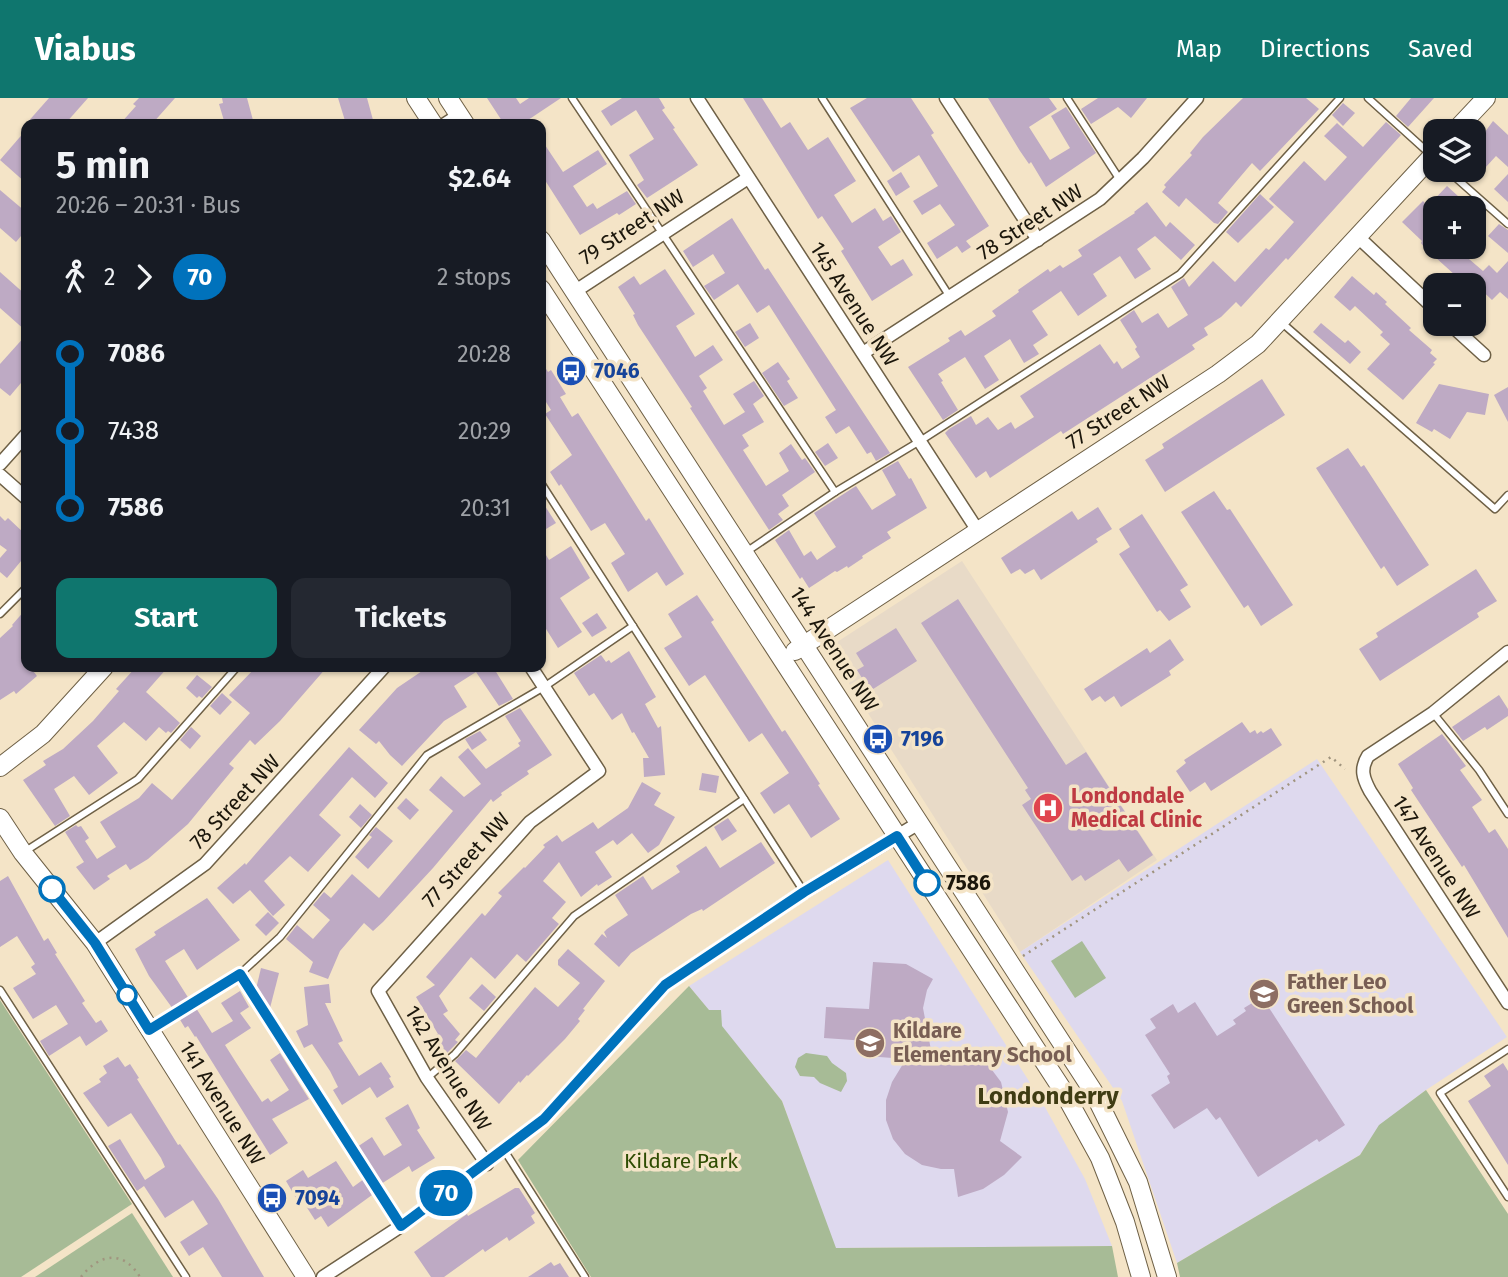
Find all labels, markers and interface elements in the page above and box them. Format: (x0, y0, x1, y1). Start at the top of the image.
text: Viabus (35, 29, 136, 69)
text: Map (1176, 35, 1222, 63)
text: Directions (1260, 35, 1370, 63)
text: Saved (1408, 35, 1473, 63)
map controls (1423, 119, 1486, 336)
button: layers (1423, 119, 1486, 182)
text: 5 min (56, 142, 150, 188)
text: $2.64 (448, 163, 511, 194)
street label: 78 Street NW (972, 178, 1088, 266)
street label: 79 Street NW (575, 183, 689, 271)
text: 20:26 – 20:31 · Bus (56, 191, 240, 219)
button: + (1423, 196, 1486, 259)
street label: 145 Avenue NW (804, 237, 904, 371)
icon: walk (56, 258, 94, 296)
icon: forward (125, 258, 163, 296)
text: 2 (104, 263, 115, 291)
text: 70 (187, 263, 212, 291)
text: 2 stops (437, 263, 511, 291)
button: − (1423, 273, 1486, 336)
text: 7086 (108, 338, 165, 369)
text: 20:28 (457, 340, 511, 368)
bus stop icon: 7046 (554, 354, 588, 388)
place label: 7046 (594, 358, 640, 384)
street label: 77 Street NW (1061, 369, 1175, 455)
text: 7438 (108, 415, 159, 446)
text: 20:29 (458, 417, 511, 445)
text: 7586 (108, 492, 164, 523)
text: 20:31 (460, 494, 511, 522)
button: Start (56, 578, 277, 658)
button: Tickets (291, 578, 511, 658)
street label: 144 Avenue NW (784, 582, 884, 716)
bus stop icon: 7196 (861, 722, 895, 756)
place label: 7196 (901, 726, 944, 752)
street label: 78 Street NW (184, 749, 286, 855)
place label: Londondale Medical Clinic (1071, 783, 1202, 833)
hospital icon: Londondale Medical Clinic (1031, 791, 1065, 825)
street label: 147 Avenue NW (1387, 791, 1485, 923)
street label: 77 Street NW (417, 807, 515, 913)
marker: 7586 (914, 870, 940, 896)
place label: 7586 (946, 870, 991, 896)
unlabelled marker (39, 876, 65, 902)
place label: Father Leo Green School (1287, 969, 1414, 1019)
school or university icon: Father Leo Green School (1247, 977, 1281, 1011)
unlabelled marker (117, 985, 137, 1005)
street label: 142 Avenue NW (399, 1001, 497, 1135)
place label: Kildare Elementary School (893, 1018, 1072, 1068)
school or university icon: Kildare Elementary School (853, 1026, 887, 1060)
street label: 141 Avenue NW (174, 1036, 270, 1170)
district label: Londonderry (977, 1082, 1119, 1110)
park label: Kildare Park (624, 1148, 738, 1174)
line badge: 70 (414, 1170, 478, 1216)
text: 70 (433, 1179, 459, 1207)
bus stop icon: 7094 (255, 1181, 289, 1215)
place label: 7094 (295, 1185, 340, 1211)

